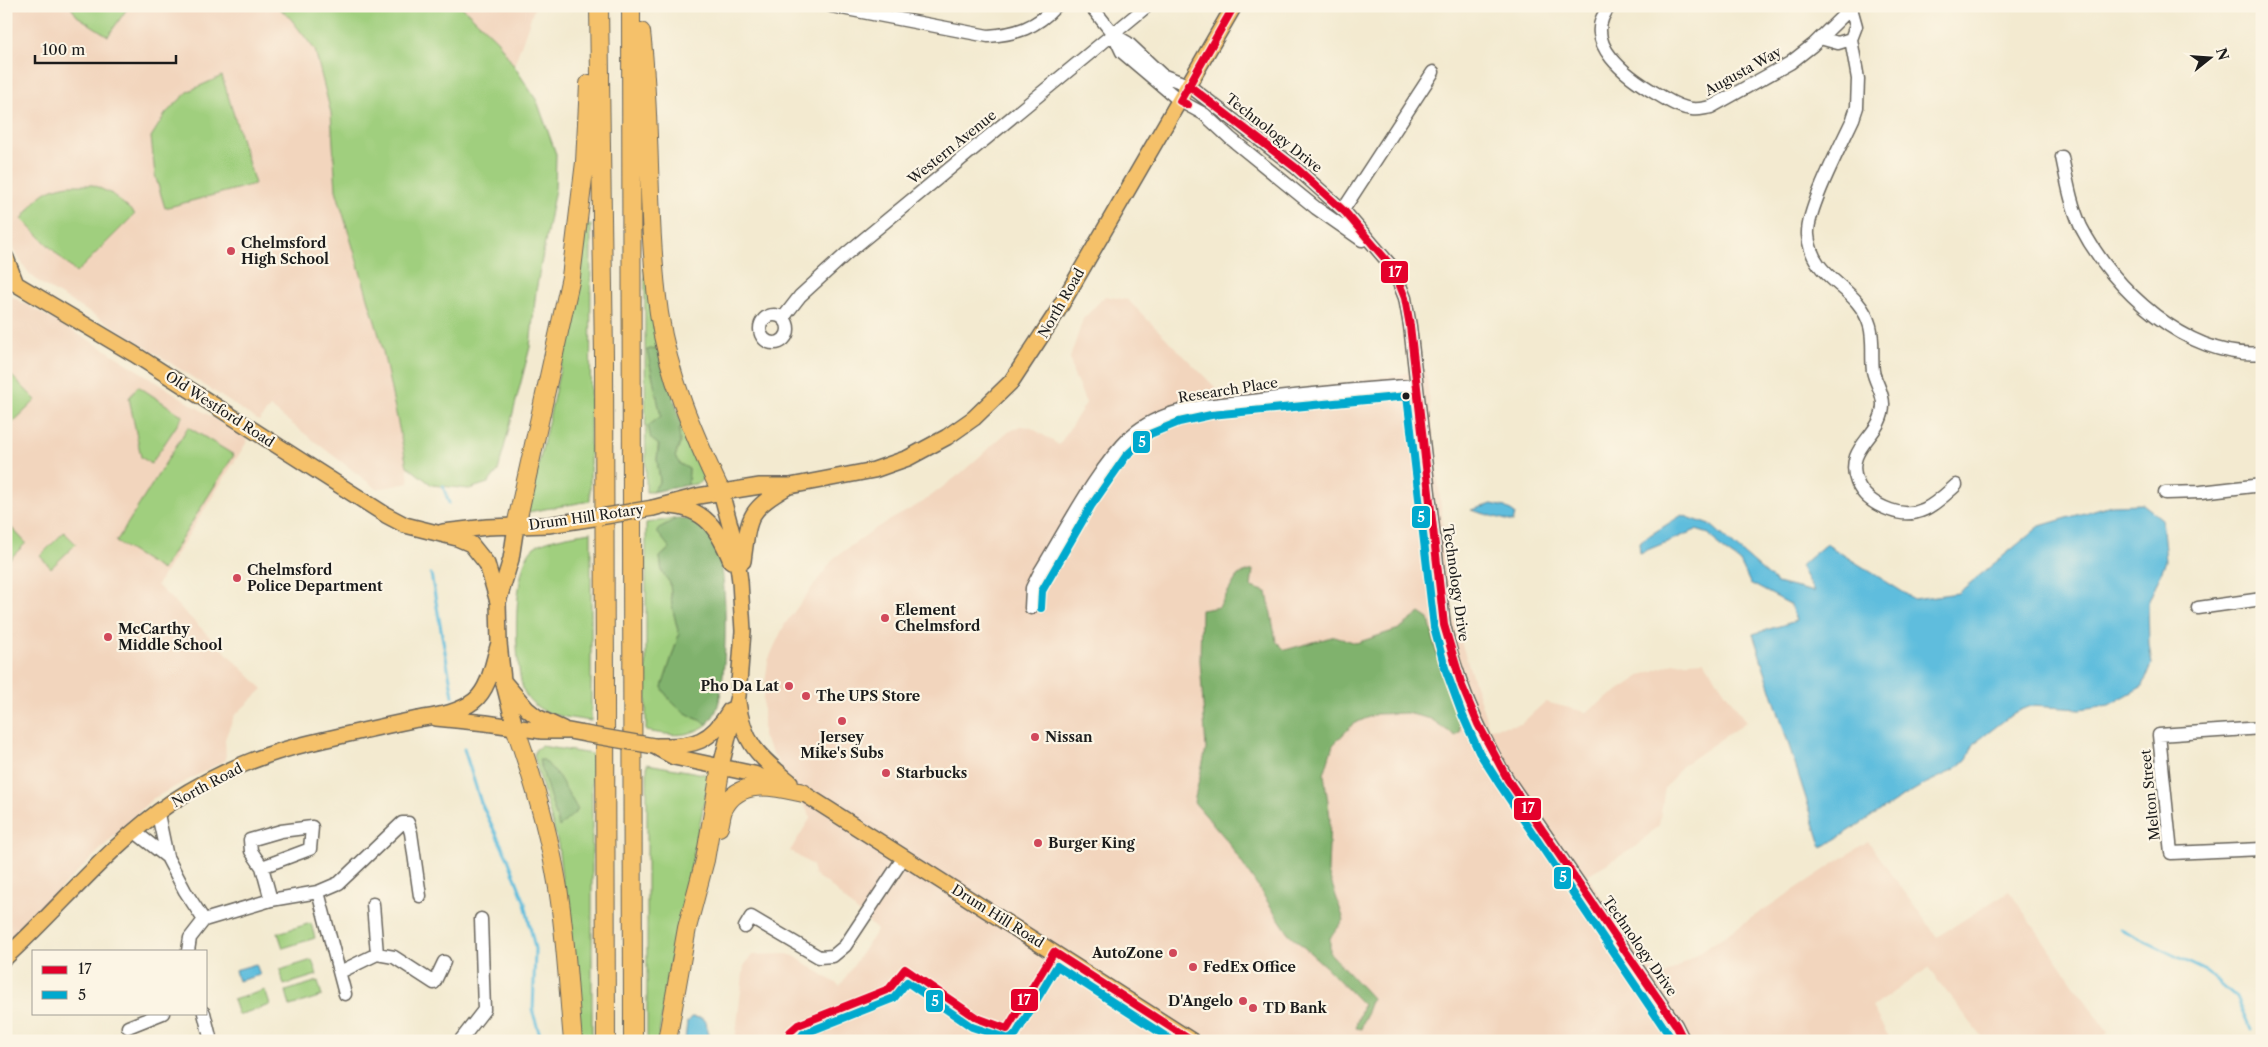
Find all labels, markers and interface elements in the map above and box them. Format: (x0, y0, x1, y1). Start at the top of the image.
scale bar (35, 32, 176, 64)
north arrow (2186, 32, 2236, 82)
text: 100 m (42, 40, 85, 59)
street label: Augusta Way (1701, 42, 1785, 100)
text: N (2212, 46, 2233, 63)
street label: Technology Drive (1222, 90, 1326, 177)
street label: Western Avenue (903, 106, 1000, 189)
place label: Chelmsford High School (241, 234, 329, 268)
marker: Chelmsford High School (225, 245, 237, 257)
line badge: 17 (1380, 260, 1409, 284)
text: 17 (1388, 263, 1402, 281)
street label: North Road (1034, 264, 1088, 341)
street label: Old Westford Road (162, 367, 278, 451)
street label: Research Place (1177, 373, 1279, 407)
unlabelled marker (1401, 391, 1411, 401)
line badge: 5 (1132, 430, 1151, 454)
text: 5 (1138, 433, 1146, 451)
street label: Drum Hill Rotary (527, 500, 645, 534)
line badge: 5 (1411, 505, 1431, 529)
text: 5 (1417, 508, 1425, 526)
street label: Technology Drive (1439, 523, 1473, 643)
place label: Chelmsford Police Department (247, 561, 383, 595)
marker: Chelmsford Police Department (231, 572, 243, 584)
place label: Element Chelmsford (895, 601, 981, 635)
marker: Element Chelmsford (879, 612, 891, 624)
place label: McCarthy Middle School (118, 620, 222, 654)
marker: McCarthy Middle School (102, 631, 114, 643)
place label: Pho Da Lat (700, 677, 779, 695)
marker: Pho Da Lat (783, 680, 795, 692)
place label: The UPS Store (816, 687, 920, 705)
marker: The UPS Store (800, 690, 812, 702)
marker: Jersey Mike's Subs (836, 715, 848, 727)
place label: Jersey Mike's Subs (800, 728, 884, 762)
place label: Nissan (1045, 728, 1093, 746)
marker: Nissan (1029, 731, 1041, 743)
street label: Melton Street (2136, 749, 2164, 841)
street label: North Road (168, 759, 246, 811)
place label: Starbucks (896, 764, 967, 782)
marker: Starbucks (880, 767, 892, 779)
line badge: 17 (1513, 797, 1542, 821)
text: 17 (1521, 799, 1535, 817)
place label: Burger King (1048, 834, 1136, 852)
marker: Burger King (1032, 837, 1044, 849)
line badge: 5 (1553, 866, 1572, 890)
text: 5 (1559, 868, 1567, 886)
street label: Drum Hill Road (948, 880, 1048, 952)
street label: Technology Drive (1599, 892, 1681, 1000)
place label: AutoZone (1091, 944, 1163, 962)
marker: AutoZone (1167, 947, 1179, 959)
legend (32, 950, 208, 1014)
place label: FedEx Office (1203, 958, 1296, 976)
text: 17 (78, 959, 92, 978)
marker: FedEx Office (1187, 961, 1199, 973)
text: 5 (78, 985, 86, 1004)
line badge: 17 (1010, 988, 1039, 1012)
line badge: 5 (925, 989, 944, 1013)
text: 17 (1017, 991, 1031, 1009)
text: 5 (931, 992, 939, 1010)
place label: D'Angelo (1168, 992, 1233, 1010)
marker: D'Angelo (1237, 995, 1249, 1007)
place label: TD Bank (1263, 999, 1328, 1017)
marker: TD Bank (1247, 1002, 1259, 1014)

